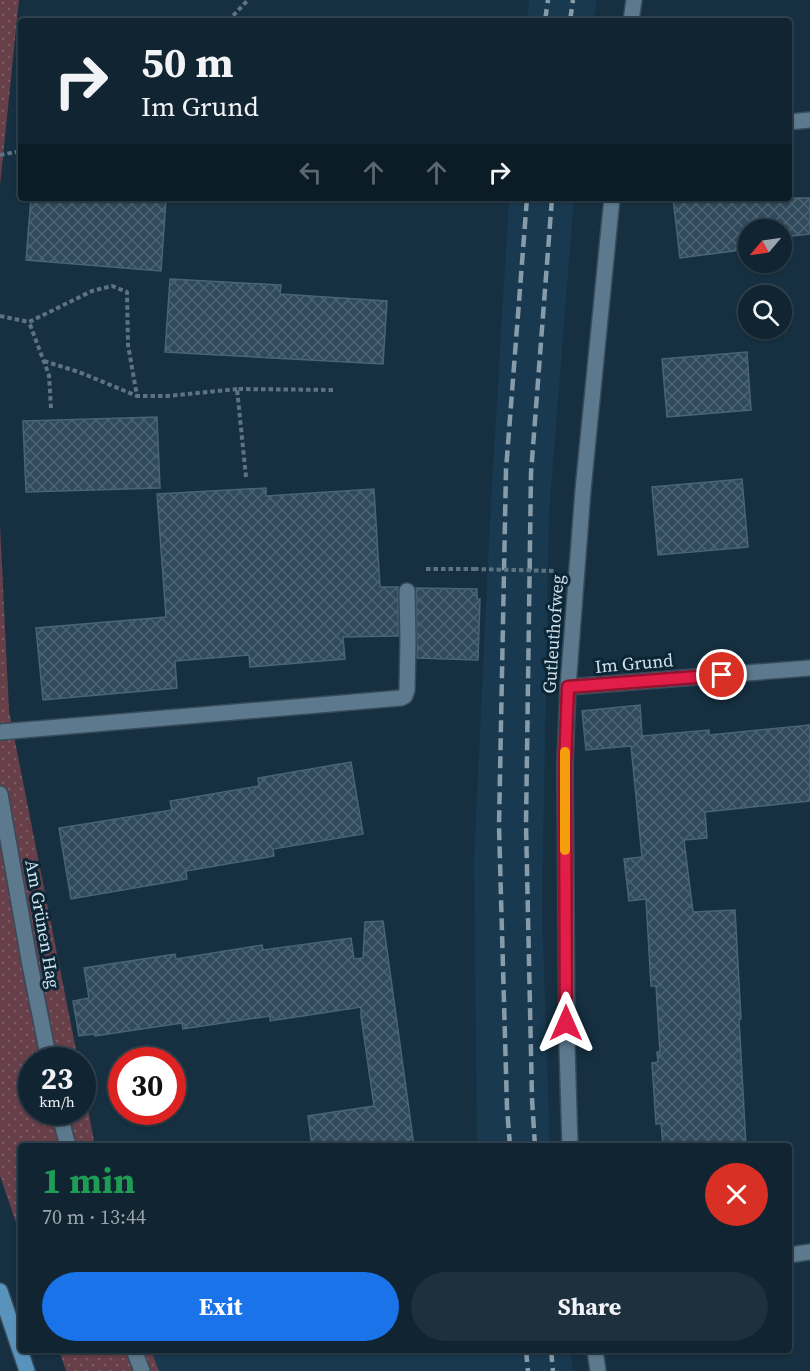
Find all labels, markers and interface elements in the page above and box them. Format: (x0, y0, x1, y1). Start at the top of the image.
text: 50 m (141, 33, 234, 91)
icon: right (42, 42, 120, 120)
text: Im Grund (141, 88, 259, 125)
icon: left (294, 156, 327, 189)
icon: ahead (357, 156, 390, 189)
icon: ahead (420, 156, 453, 189)
icon: right (483, 156, 516, 189)
north arrow (738, 219, 792, 273)
map controls (738, 219, 792, 339)
button: search (738, 285, 792, 339)
street label: Gutleuthofweg (536, 574, 570, 694)
street label: Im Grund (594, 647, 674, 679)
pin (696, 649, 747, 700)
icon: arrive (705, 658, 738, 691)
street label: Am Grünen Hag (19, 858, 67, 990)
position arrow (534, 991, 598, 1055)
speed limit sign: 30 (108, 1047, 186, 1125)
text: 23 (41, 1058, 73, 1099)
text: km/h (39, 1091, 75, 1112)
text: 1 min (42, 1156, 135, 1205)
button: close (705, 1163, 768, 1226)
text: 70 m · 13:44 (42, 1203, 146, 1231)
button: Exit (42, 1272, 399, 1341)
button: Share (411, 1272, 768, 1341)

